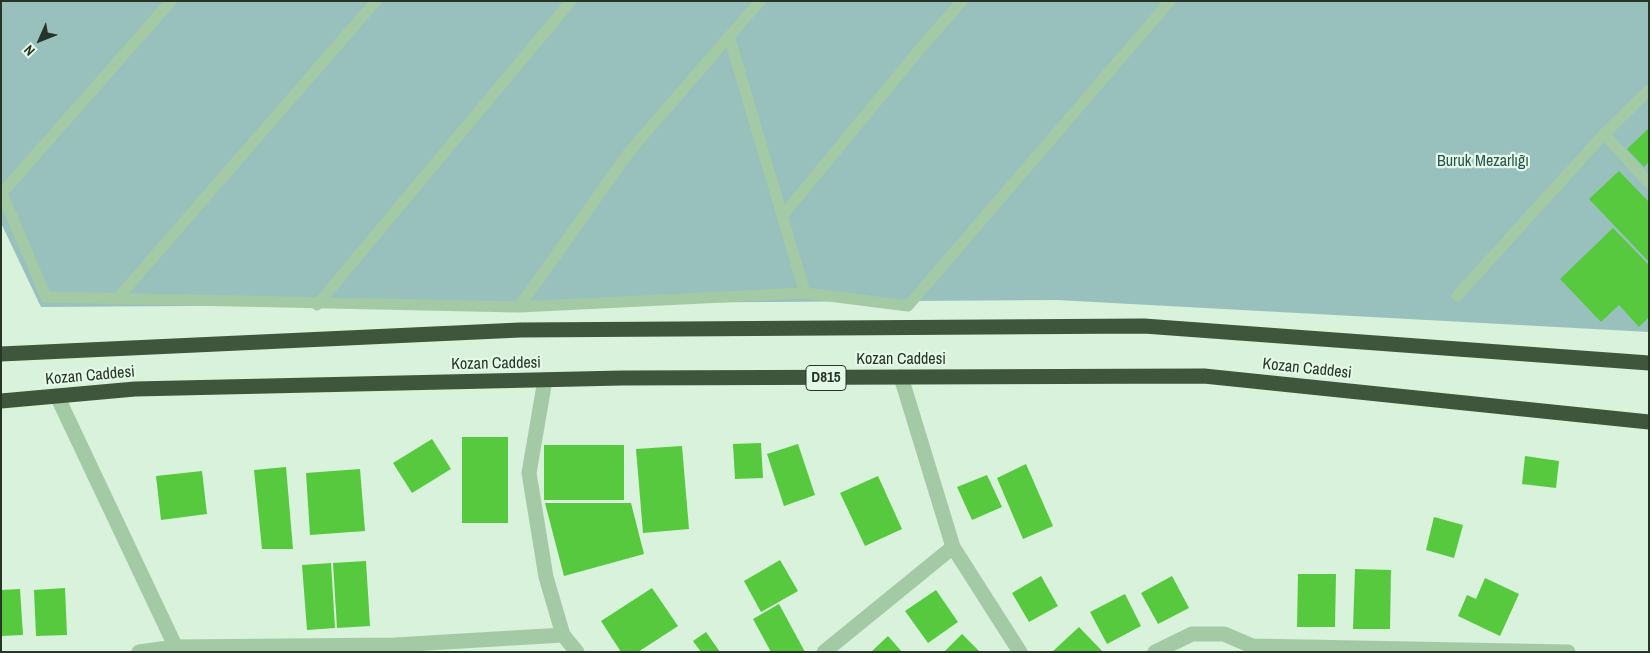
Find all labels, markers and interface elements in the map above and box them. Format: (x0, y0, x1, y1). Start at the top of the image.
north arrow (15, 15, 65, 65)
text: N (20, 41, 39, 60)
park label: Buruk Mezarlığı (1437, 152, 1529, 172)
street label: Kozan Caddesi (856, 350, 946, 370)
street label: Kozan Caddesi (451, 354, 541, 374)
street label: Kozan Caddesi (1261, 355, 1353, 383)
street label: Kozan Caddesi (44, 363, 136, 389)
road number: D815 (806, 366, 846, 390)

